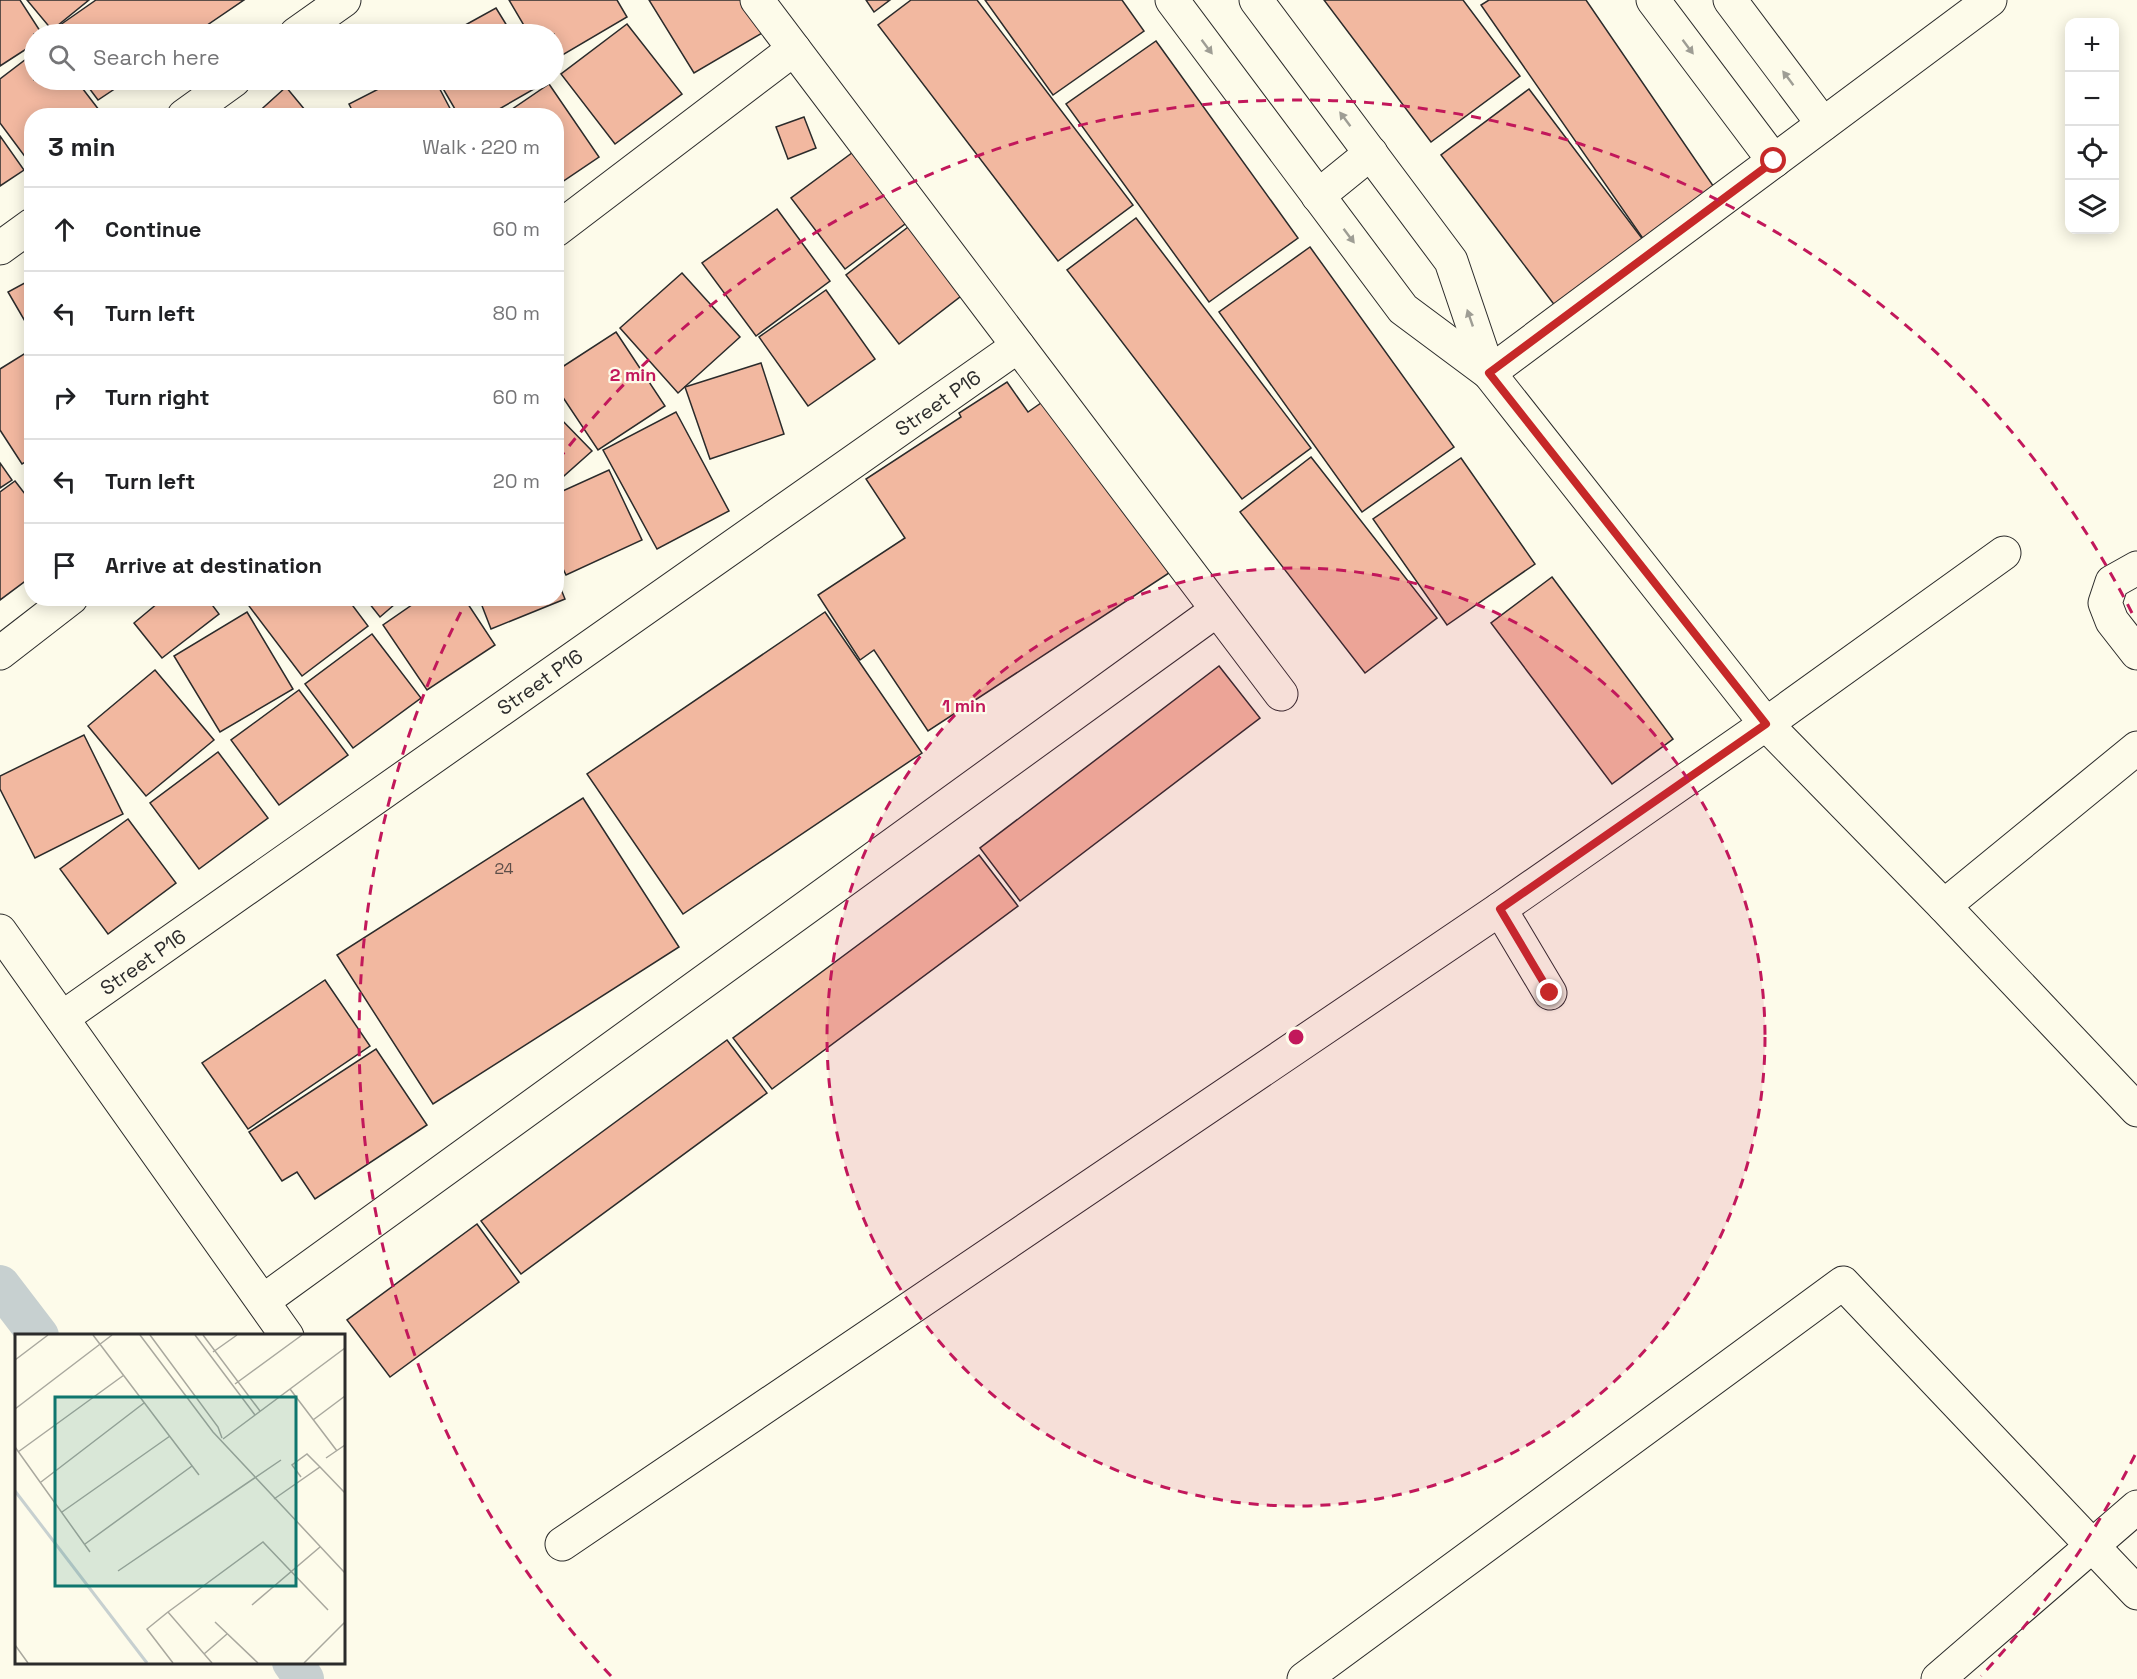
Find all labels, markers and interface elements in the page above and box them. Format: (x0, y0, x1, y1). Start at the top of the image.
map controls (2065, 18, 2119, 234)
button: + (2065, 18, 2119, 72)
search box (24, 24, 564, 90)
one-way arrow (1201, 38, 1213, 54)
one-way arrow (1682, 38, 1694, 54)
icon: search (45, 41, 78, 74)
text: Search here (93, 43, 220, 71)
one-way arrow (1782, 70, 1794, 86)
button: − (2065, 72, 2119, 126)
one-way arrow (1339, 111, 1351, 127)
button: locate (2065, 126, 2119, 180)
text: 3 min (48, 130, 116, 164)
text: Walk · 220 m (422, 134, 540, 160)
route start (1760, 147, 1786, 173)
button: layers (2065, 180, 2119, 234)
icon: ahead (48, 213, 81, 246)
text: Continue (105, 215, 201, 243)
text: 60 m (493, 216, 540, 242)
one-way arrow (1343, 228, 1355, 244)
icon: left (48, 297, 81, 330)
text: Turn left (105, 299, 195, 327)
text: 80 m (492, 300, 540, 326)
one-way arrow (1465, 309, 1474, 327)
text: 2 min (610, 363, 656, 386)
street label: Street P16 (890, 364, 986, 442)
icon: right (48, 381, 81, 414)
text: Turn right (105, 383, 210, 411)
text: 60 m (493, 384, 540, 410)
icon: left (48, 465, 81, 498)
text: Turn left (105, 467, 195, 495)
text: 20 m (493, 468, 540, 494)
icon: arrive (48, 549, 81, 582)
text: Arrive at destination (105, 551, 322, 579)
street label: Street P16 (492, 643, 588, 721)
text: 1 min (942, 694, 986, 717)
house number: 24 (494, 858, 514, 879)
street label: Street P16 (95, 923, 191, 1001)
route end (1536, 979, 1562, 1005)
centre of rings (1286, 1027, 1306, 1047)
inset map (15, 1334, 345, 1664)

